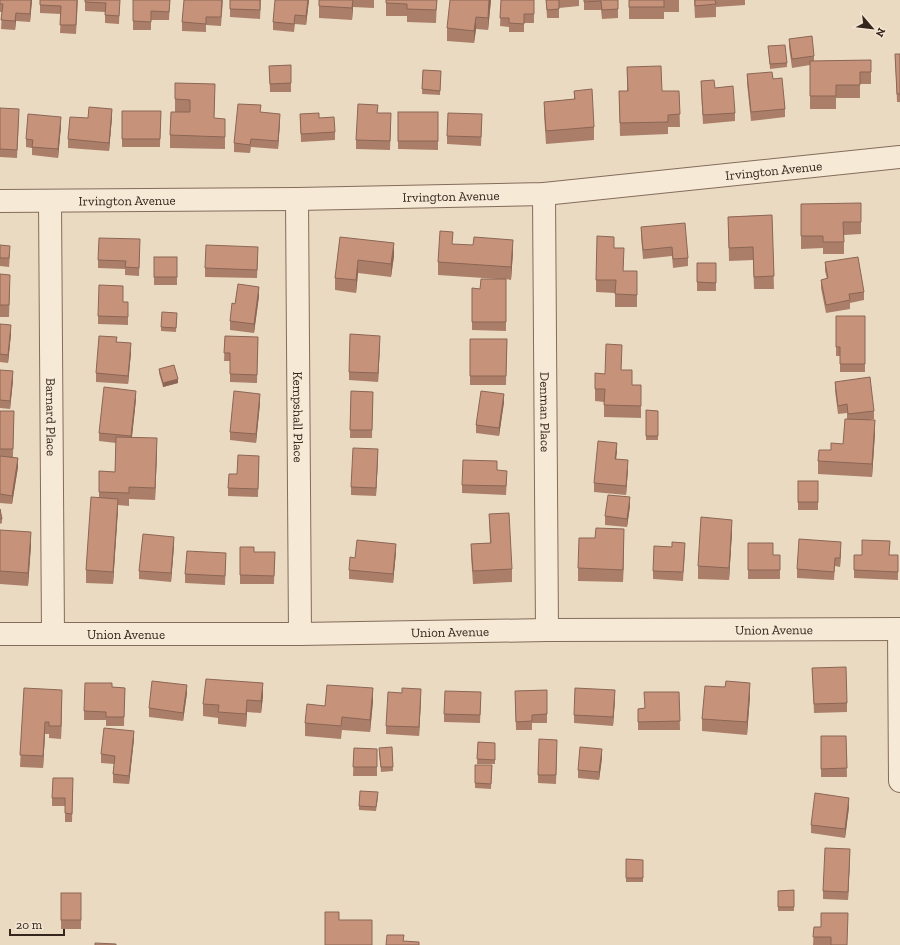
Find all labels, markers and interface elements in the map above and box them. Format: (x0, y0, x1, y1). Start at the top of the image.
north arrow (852, 8, 892, 48)
text: N (872, 26, 888, 40)
street label: Irvington Avenue (725, 158, 823, 183)
street label: Irvington Avenue (402, 188, 500, 205)
street label: Irvington Avenue (78, 193, 176, 208)
street label: Kempshall Place (290, 371, 306, 463)
street label: Denman Place (537, 372, 553, 452)
street label: Barnard Place (43, 378, 59, 456)
street label: Union Avenue (735, 622, 813, 637)
street label: Union Avenue (411, 624, 489, 640)
street label: Union Avenue (87, 627, 165, 642)
scale bar (10, 911, 64, 937)
text: 20 m (16, 918, 43, 932)

